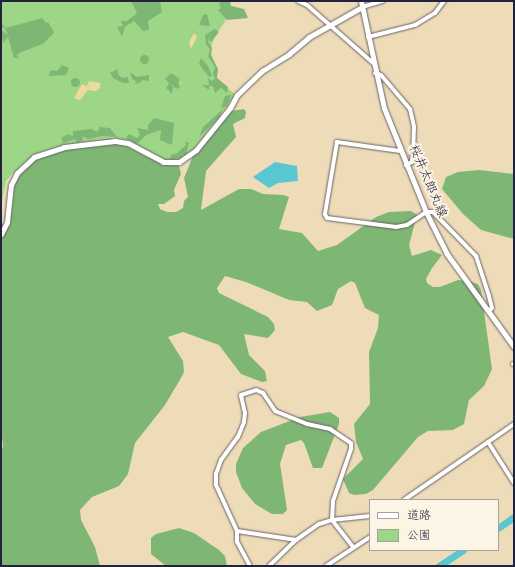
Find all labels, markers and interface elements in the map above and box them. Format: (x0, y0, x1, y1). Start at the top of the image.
street label: 桜井太郎丸線 (404, 143, 448, 221)
legend (369, 499, 499, 551)
text: 道路 (407, 508, 431, 525)
text: 公園 (407, 528, 431, 545)

